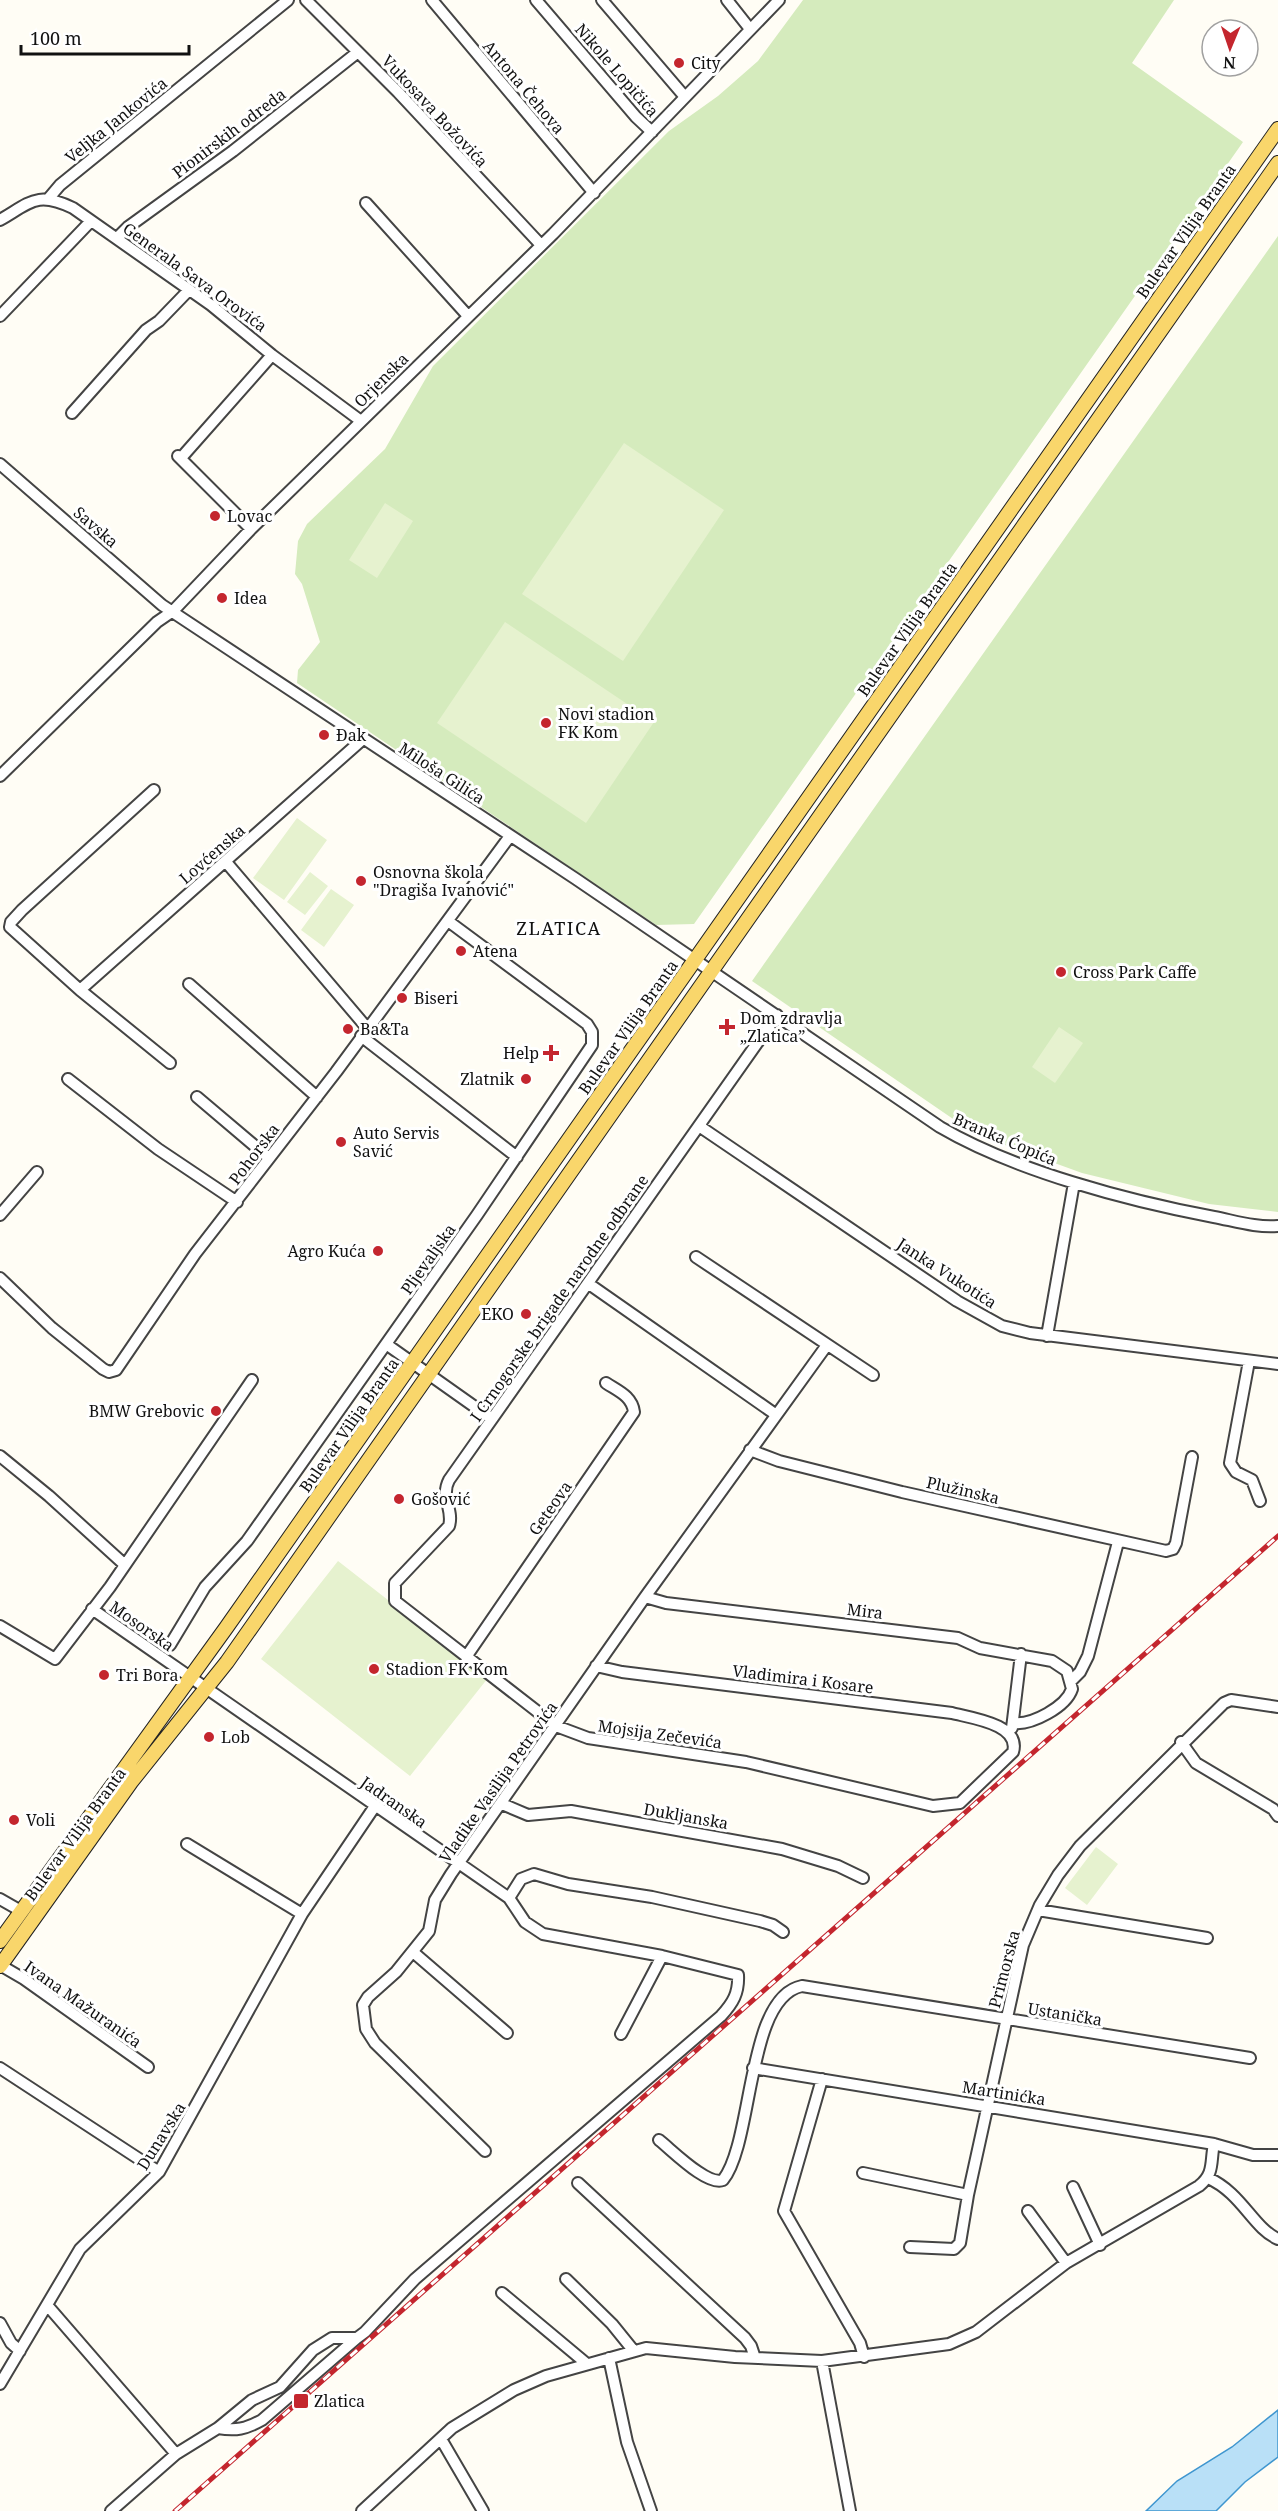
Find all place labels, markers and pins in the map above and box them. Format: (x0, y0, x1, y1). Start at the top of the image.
place label: City (691, 52, 722, 74)
marker: City (672, 56, 686, 70)
place label: Lovac (227, 505, 272, 527)
marker: Lovac (208, 509, 222, 523)
place label: Idea (234, 587, 267, 609)
marker: Idea (215, 591, 229, 605)
place label: Novi stadion FK Kom (558, 703, 654, 743)
marker: Novi stadion FK Kom (539, 716, 553, 730)
place label: Đak (336, 724, 367, 746)
marker: Đak (317, 728, 331, 742)
place label: Osnovna škola "Dragiša Ivanović" (373, 861, 514, 901)
marker: Osnovna škola "Dragiša Ivanović" (354, 874, 368, 888)
place label: Atena (473, 940, 518, 962)
marker: Atena (454, 944, 468, 958)
place label: Cross Park Caffe (1073, 961, 1197, 983)
marker: Cross Park Caffe (1054, 965, 1068, 979)
place label: Biseri (414, 987, 458, 1009)
marker: Biseri (395, 991, 409, 1005)
place label: Dom zdravlja „Zlatica” (740, 1007, 842, 1047)
place label: Ba&Ta (360, 1018, 409, 1040)
marker: Dom zdravlja „Zlatica” (718, 1018, 736, 1036)
marker: Ba&Ta (341, 1022, 355, 1036)
place label: Help (503, 1042, 539, 1064)
marker: Help (544, 1046, 558, 1060)
place label: Zlatnik (460, 1068, 515, 1090)
marker: Zlatnik (519, 1072, 533, 1086)
place label: Auto Servis Savić (353, 1122, 440, 1162)
marker: Auto Servis Savić (334, 1135, 348, 1149)
place label: Agro Kuća (288, 1240, 366, 1262)
marker: Agro Kuća (371, 1244, 385, 1258)
place label: EKO (481, 1303, 514, 1325)
marker: EKO (519, 1307, 533, 1321)
place label: BMW Grebovic (89, 1400, 204, 1422)
marker: BMW Grebovic (209, 1404, 223, 1418)
place label: Gošović (411, 1488, 470, 1510)
marker: Gošović (392, 1492, 406, 1506)
place label: Stadion FK Kom (386, 1658, 508, 1680)
marker: Stadion FK Kom (367, 1662, 381, 1676)
place label: Tri Bora (116, 1664, 179, 1686)
marker: Tri Bora (97, 1668, 111, 1682)
place label: Lob (221, 1726, 250, 1748)
marker: Lob (202, 1730, 216, 1744)
place label: Voli (26, 1809, 55, 1831)
marker: Voli (7, 1813, 21, 1827)
place label: Zlatica (314, 2390, 365, 2412)
marker: Zlatica (292, 2392, 310, 2410)

